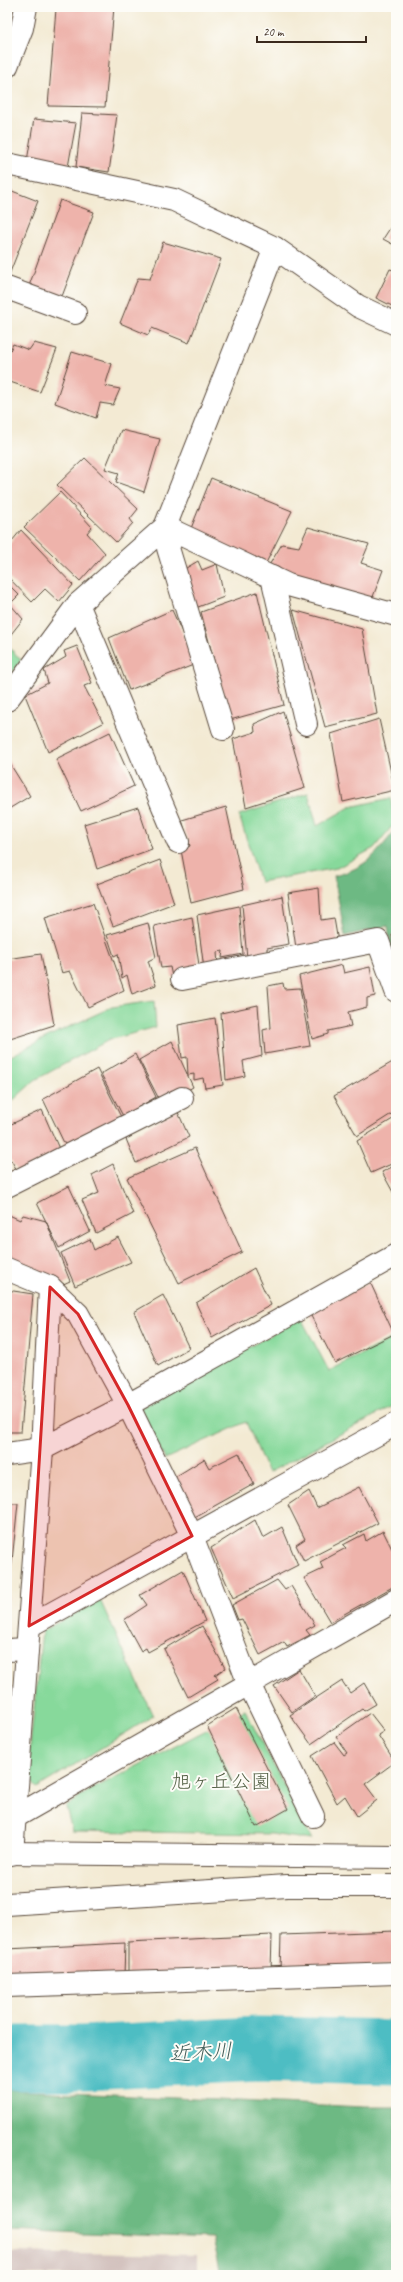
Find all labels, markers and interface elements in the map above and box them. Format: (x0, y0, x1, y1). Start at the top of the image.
scale bar (257, 18, 366, 44)
text: 20 m (263, 24, 285, 40)
park label: 旭ヶ丘公園 (171, 1769, 271, 1794)
water label: 近木川 (169, 2037, 233, 2067)

